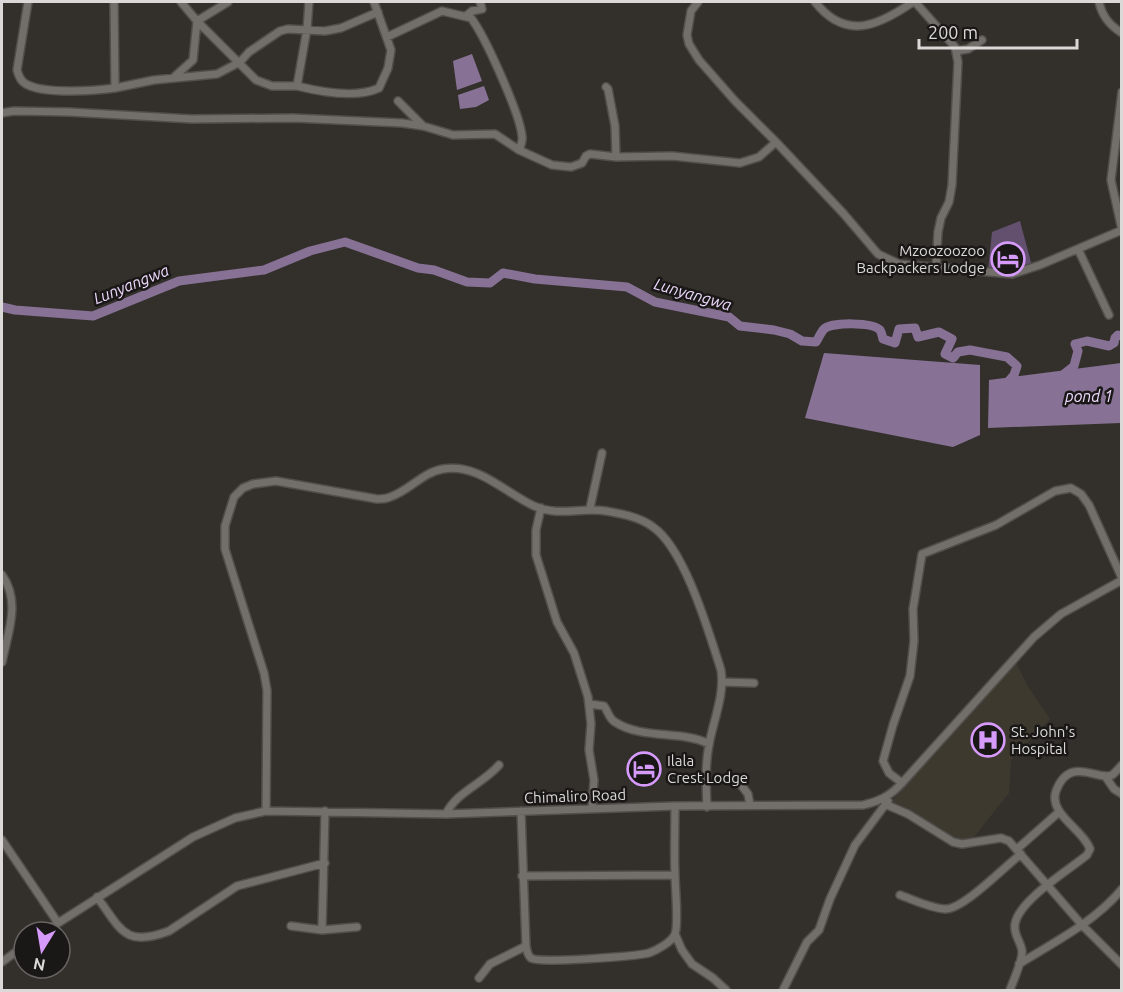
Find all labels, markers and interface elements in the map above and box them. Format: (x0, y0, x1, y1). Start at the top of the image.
scale bar (919, 12, 1076, 50)
text: 200 m (928, 22, 978, 42)
hotel icon: Mzoozoozoo Backpackers Lodge (990, 241, 1026, 277)
place label: Mzoozoozoo Backpackers Lodge (856, 242, 985, 276)
water label: Lunyangwa (91, 261, 172, 307)
water label: Lunyangwa (652, 274, 734, 314)
water label: pond 1 (1064, 387, 1113, 405)
hospital icon: St. John's Hospital (970, 722, 1006, 758)
place label: St. John's Hospital (1011, 723, 1075, 757)
hotel icon: Ilala Crest Lodge (626, 751, 662, 787)
place label: Ilala Crest Lodge (667, 752, 748, 786)
street label: Chimaliro Road (524, 786, 626, 806)
north arrow (12, 920, 72, 980)
text: N (32, 955, 47, 975)

